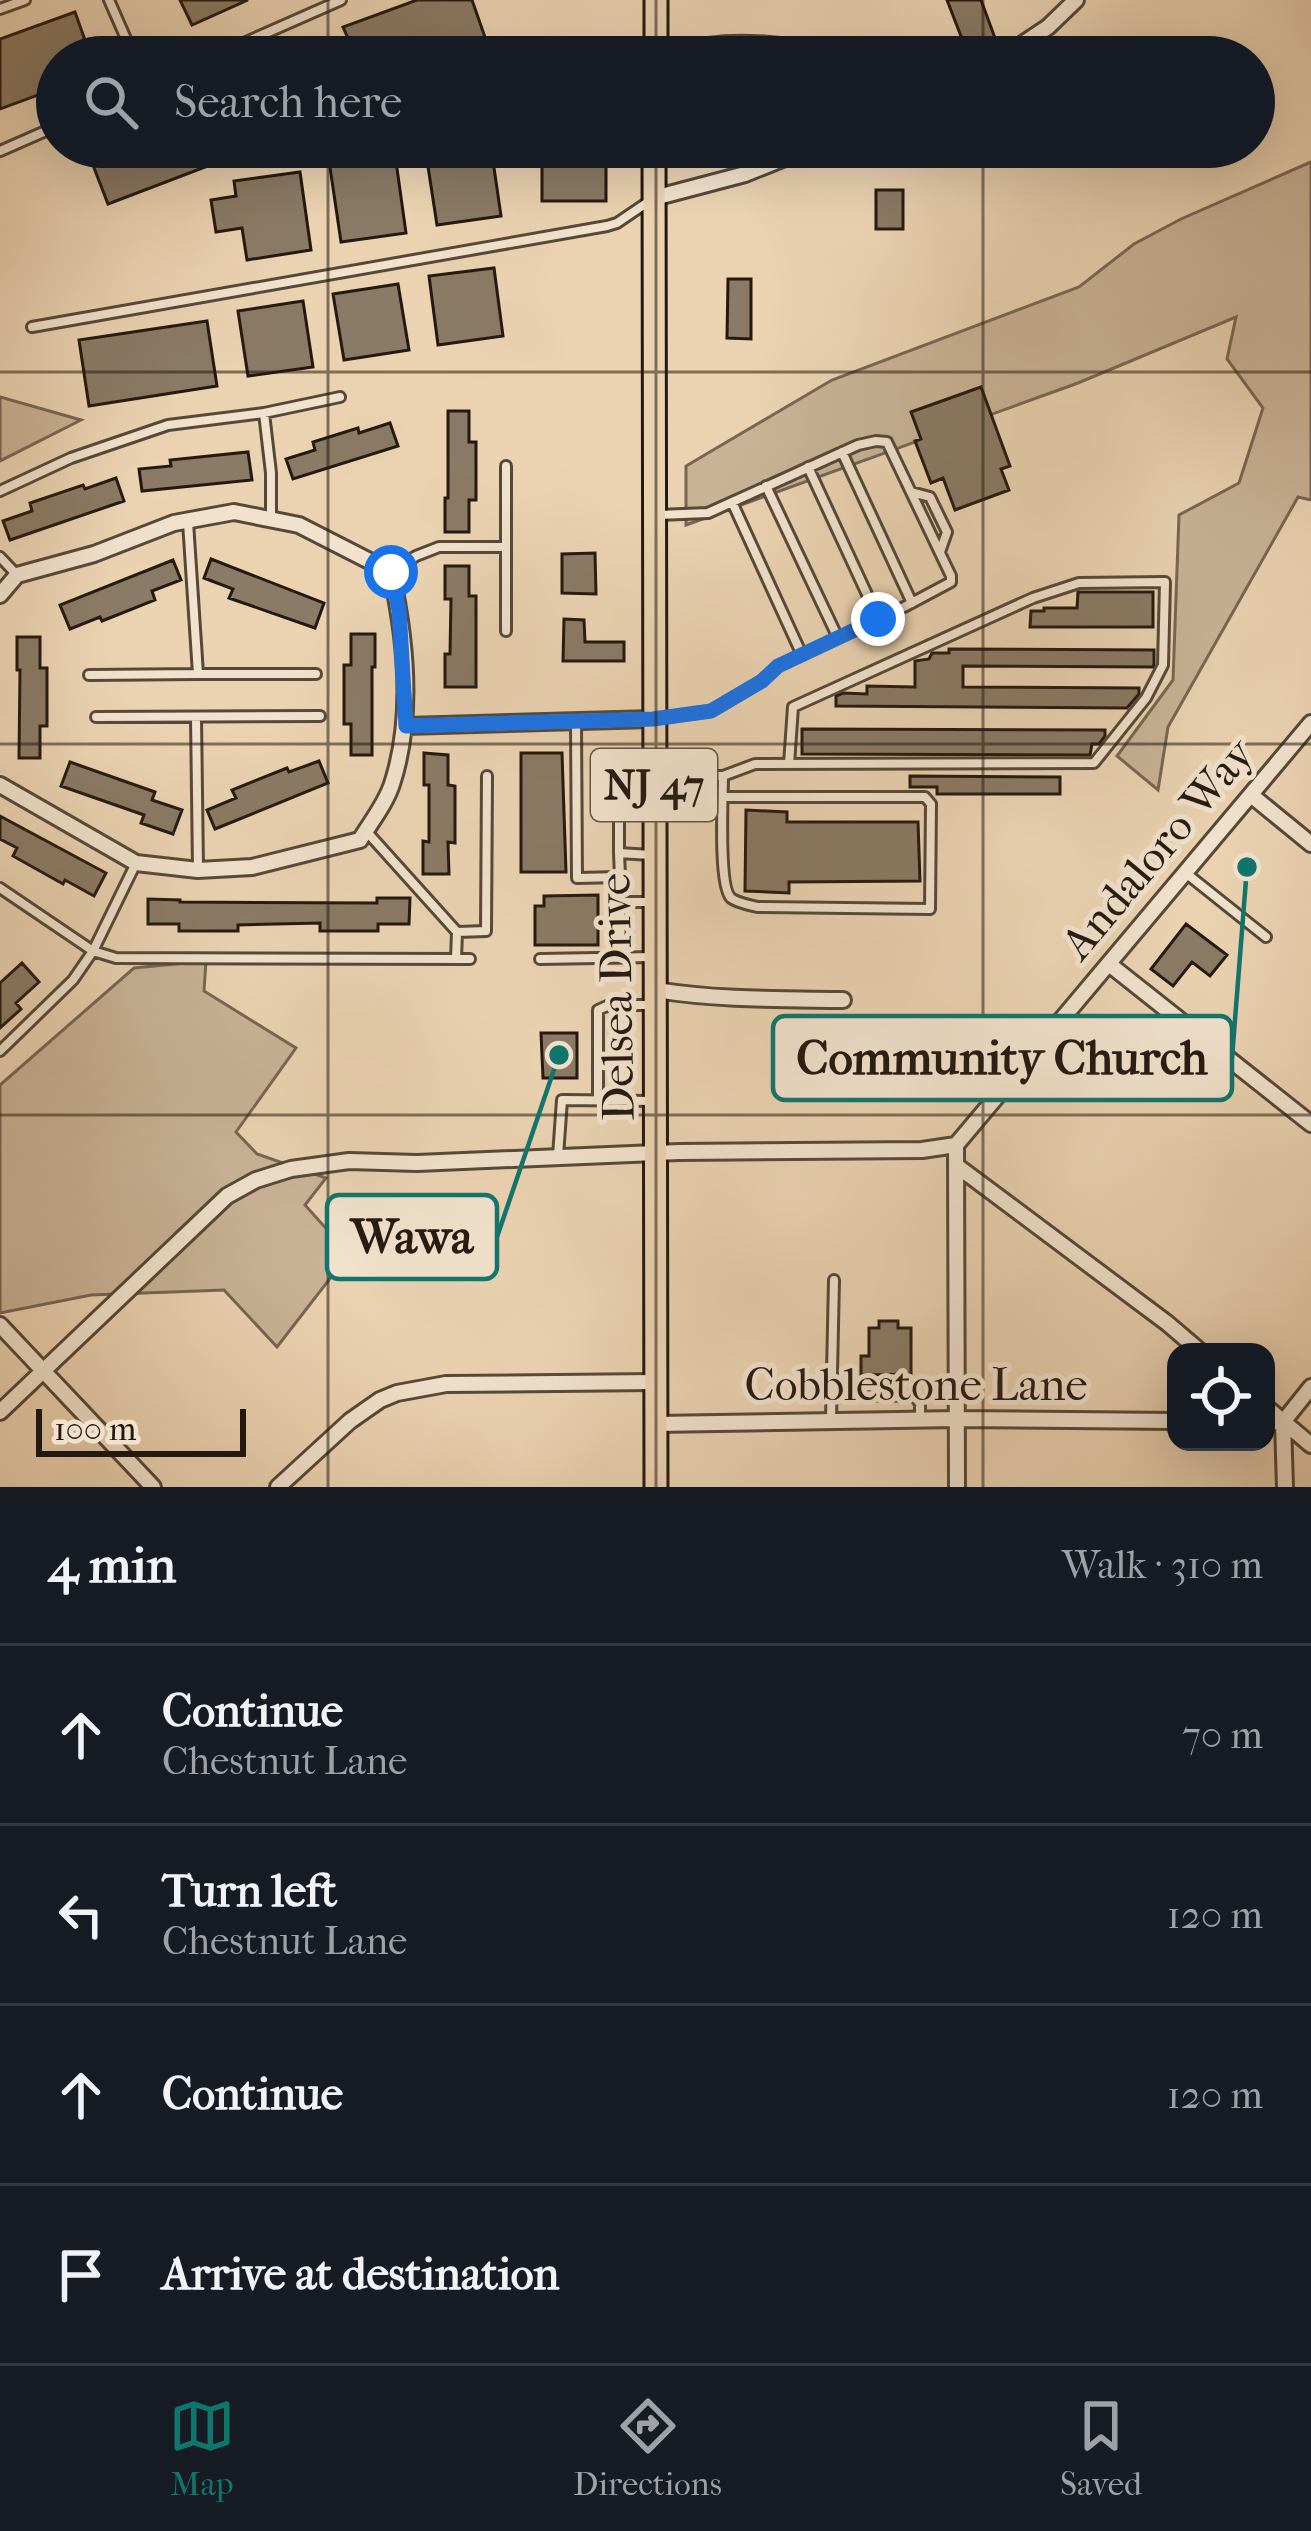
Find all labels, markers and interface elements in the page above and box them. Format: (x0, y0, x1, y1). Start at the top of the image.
search box (36, 36, 1275, 168)
icon: search (78, 69, 144, 135)
text: Search here (174, 76, 402, 129)
route start (364, 545, 418, 599)
route end (851, 592, 905, 646)
street label: Andaloro Way (1049, 726, 1267, 972)
road number: NJ 47 (591, 749, 717, 821)
street label: Delsea Drive (588, 872, 646, 1122)
callout: Community Church (773, 1016, 1232, 1100)
text: Community Church (796, 1030, 1209, 1086)
callout: Wawa (327, 1195, 497, 1279)
text: Wawa (349, 1209, 475, 1265)
map controls (1167, 1343, 1275, 1451)
button: locate (1167, 1343, 1275, 1451)
street label: Cobblestone Lane (744, 1359, 1088, 1412)
scale bar (36, 1403, 246, 1456)
text: 100 m (54, 1410, 137, 1449)
text: 4 min (48, 1535, 176, 1595)
text: Walk · 310 m (1062, 1542, 1263, 1588)
text: Continue (162, 1685, 343, 1738)
icon: ahead (48, 1702, 114, 1768)
text: 70 m (1182, 1712, 1263, 1758)
text: Chestnut Lane (162, 1738, 407, 1784)
text: Turn left (162, 1865, 337, 1918)
icon: left (48, 1882, 114, 1948)
text: 120 m (1167, 1892, 1263, 1938)
text: Chestnut Lane (162, 1918, 407, 1964)
icon: ahead (48, 2062, 114, 2128)
text: Continue (162, 2068, 343, 2121)
text: 120 m (1167, 2072, 1263, 2118)
icon: arrive (48, 2242, 114, 2308)
text: Arrive at destination (162, 2248, 559, 2301)
tab: Map (169, 2393, 235, 2504)
tab: Directions (573, 2393, 722, 2504)
tab: Saved (1060, 2393, 1142, 2504)

